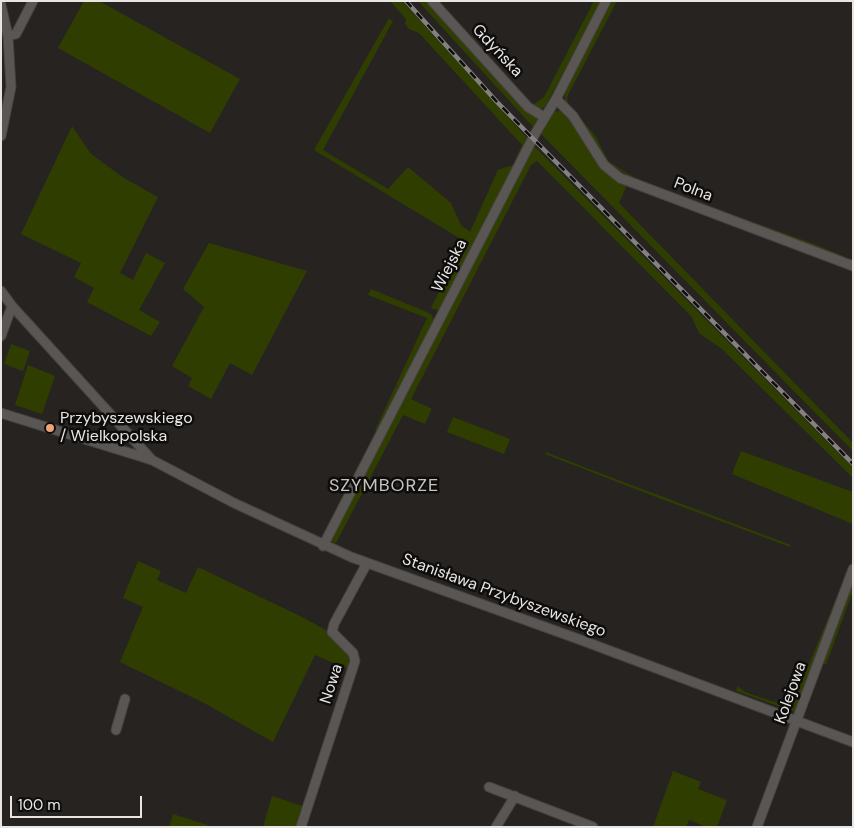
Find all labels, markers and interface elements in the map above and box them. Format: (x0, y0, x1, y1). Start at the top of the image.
street label: Gdyńska (468, 21, 526, 81)
street label: Polna (671, 174, 715, 206)
street label: Wiejska (428, 236, 472, 296)
place label: Przybyszewskiego / Wielkopolska (60, 409, 193, 447)
marker: Przybyszewskiego / Wielkopolska (44, 422, 56, 434)
district label: SZYMBORZE (328, 475, 440, 497)
street label: Stanisława Przybyszewskiego (400, 550, 608, 642)
street label: Kolejowa (771, 659, 811, 727)
street label: Nowa (317, 662, 347, 706)
scale bar (12, 786, 145, 818)
text: 100 m (18, 795, 61, 815)

